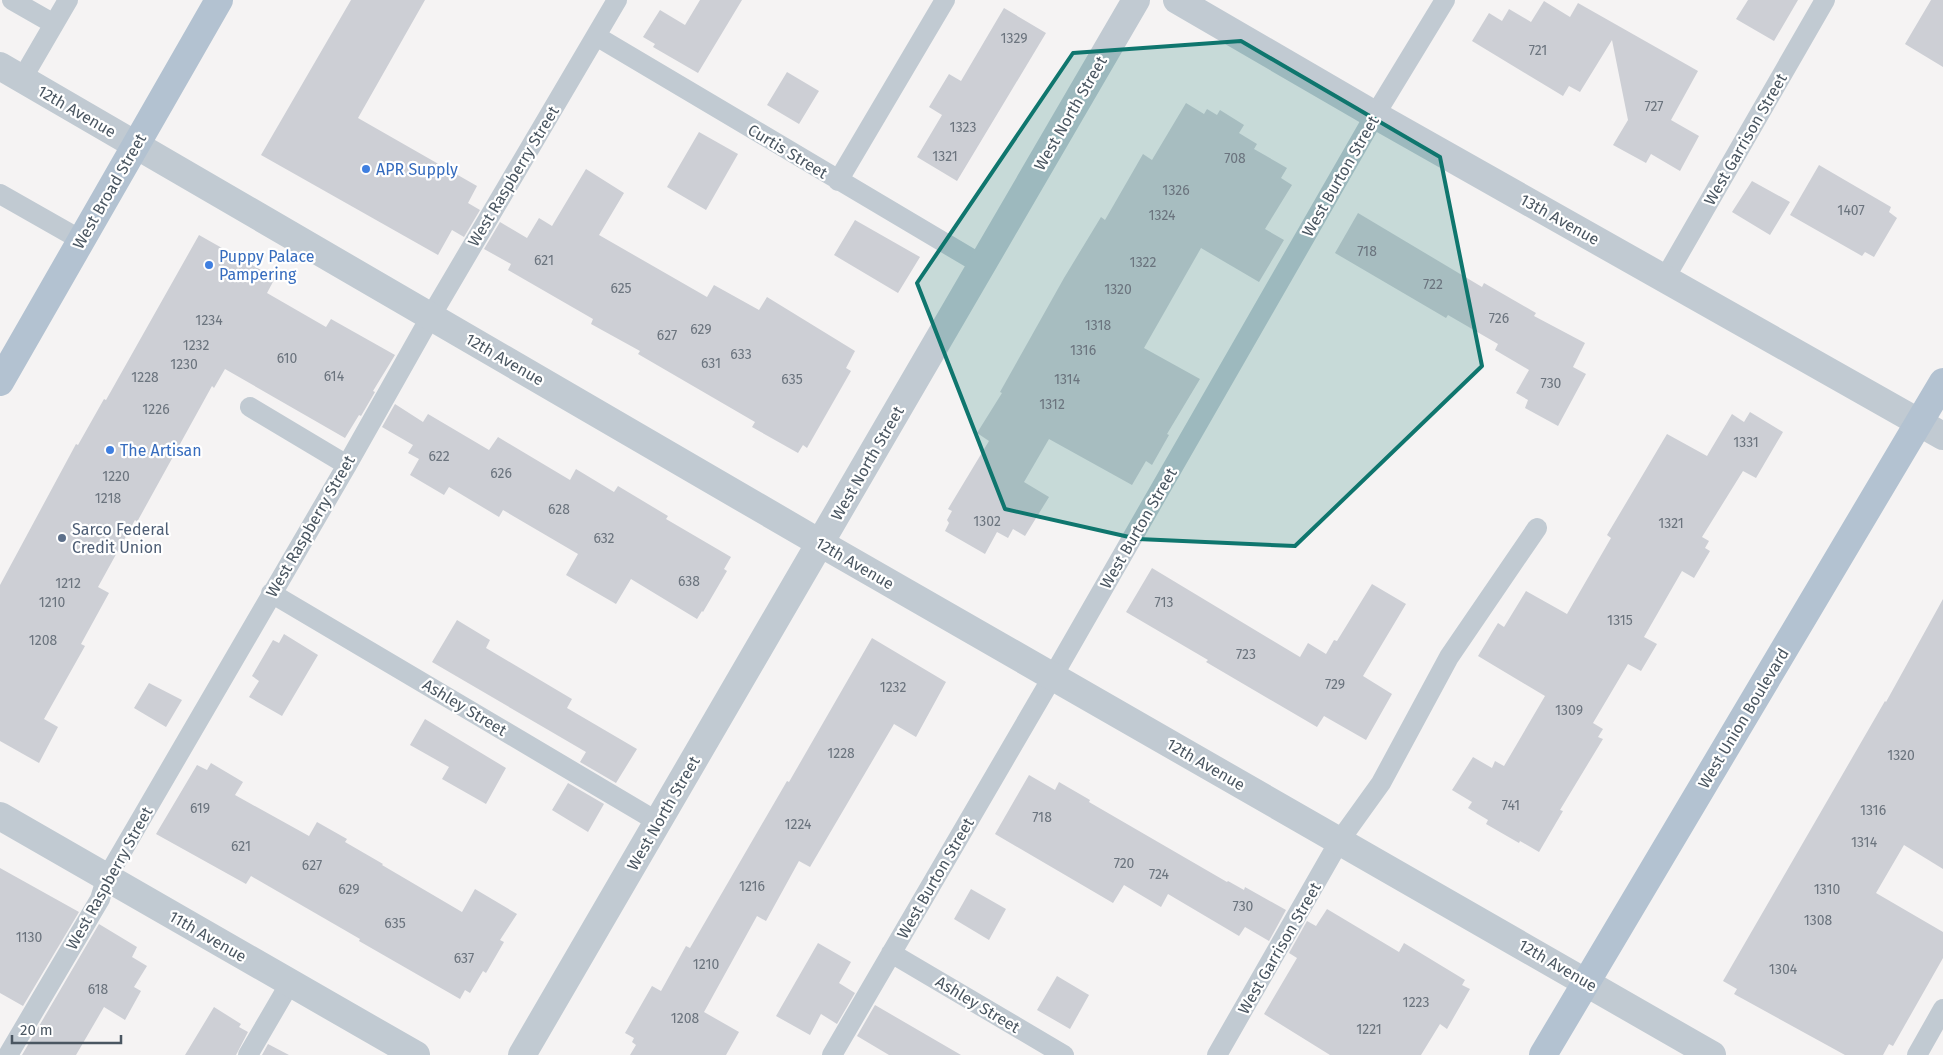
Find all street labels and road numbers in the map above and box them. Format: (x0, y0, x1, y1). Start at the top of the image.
street label: West North Street (1030, 53, 1111, 174)
street label: West Garrison Street (1700, 70, 1791, 208)
street label: 12th Avenue (34, 81, 119, 142)
street label: West Raspberry Street (464, 102, 563, 250)
street label: West Burton Street (1298, 112, 1383, 240)
street label: Curtis Street (744, 120, 831, 183)
street label: West Broad Street (69, 130, 150, 252)
street label: 13th Avenue (1517, 190, 1603, 249)
street label: 12th Avenue (462, 329, 547, 390)
street label: West North Street (827, 403, 908, 524)
street label: West Raspberry Street (262, 452, 359, 600)
street label: West Burton Street (1096, 464, 1181, 592)
street label: 12th Avenue (812, 533, 897, 594)
street label: West Union Boulevard (1694, 645, 1793, 792)
street label: Ashley Street (419, 675, 510, 740)
street label: 12th Avenue (1163, 734, 1248, 795)
street label: West North Street (623, 753, 704, 874)
street label: West Raspberry Street (62, 803, 157, 953)
street label: West Burton Street (893, 814, 978, 942)
street label: West Garrison Street (1234, 879, 1325, 1017)
street label: 11th Avenue (166, 907, 250, 966)
street label: 12th Avenue (1515, 935, 1600, 996)
street label: Ashley Street (932, 972, 1023, 1037)

